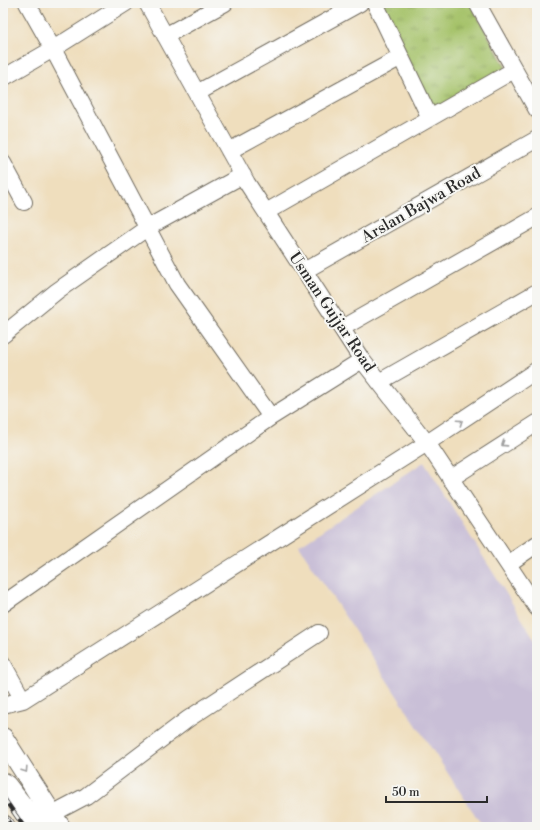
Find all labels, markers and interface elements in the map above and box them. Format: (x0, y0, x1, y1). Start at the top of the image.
street label: Arslan Bajwa Road (357, 163, 484, 248)
street label: Usman Gujjar Road (284, 248, 380, 376)
one-way arrow (456, 419, 463, 427)
one-way arrow (501, 439, 508, 447)
one-way arrow (20, 766, 27, 773)
scale bar (386, 778, 487, 804)
text: 50 m (392, 785, 420, 800)

